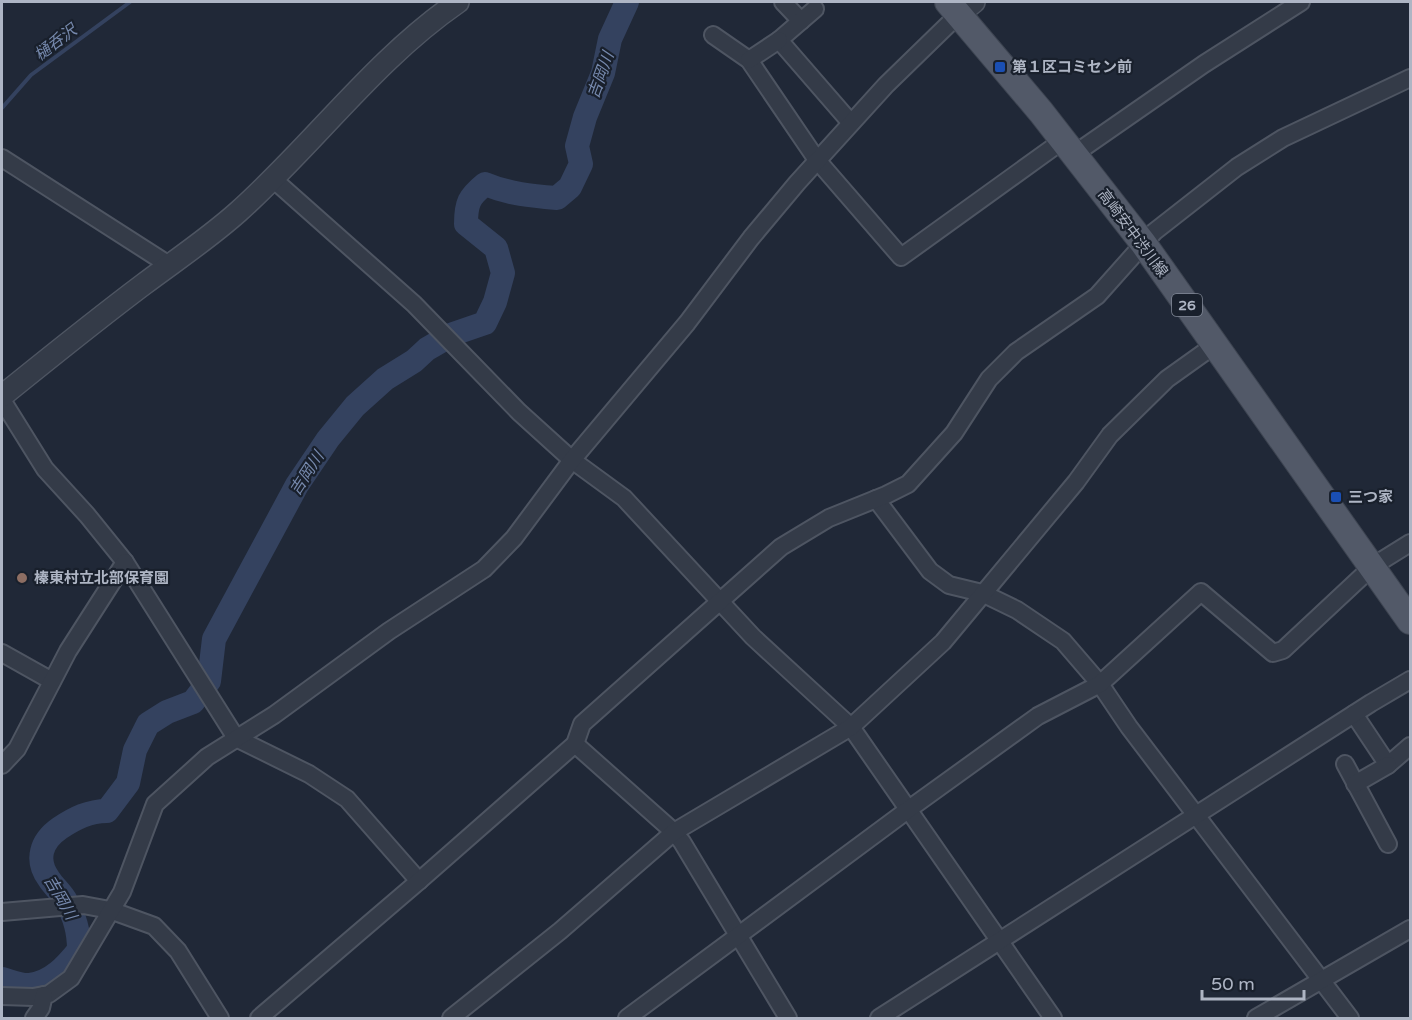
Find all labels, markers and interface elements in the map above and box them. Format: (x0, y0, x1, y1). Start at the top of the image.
water label: 樋呑沢 (30, 19, 82, 65)
water label: 吉岡川 (583, 47, 619, 101)
place label: 第１区コミセン前 (1012, 58, 1132, 76)
marker: 第１区コミセン前 (993, 60, 1007, 74)
street label: 高崎安中渋川線 (1094, 186, 1172, 280)
road number: 26 (1172, 294, 1202, 316)
water label: 吉岡川 (285, 446, 329, 499)
place label: 三つ家 (1348, 488, 1393, 506)
marker: 三つ家 (1329, 490, 1343, 504)
place label: 榛東村立北部保育園 (34, 569, 169, 587)
marker: 榛東村立北部保育園 (15, 571, 29, 585)
water label: 吉岡川 (39, 872, 82, 925)
scale bar (1202, 963, 1304, 1001)
text: 50 m (1211, 973, 1255, 995)

